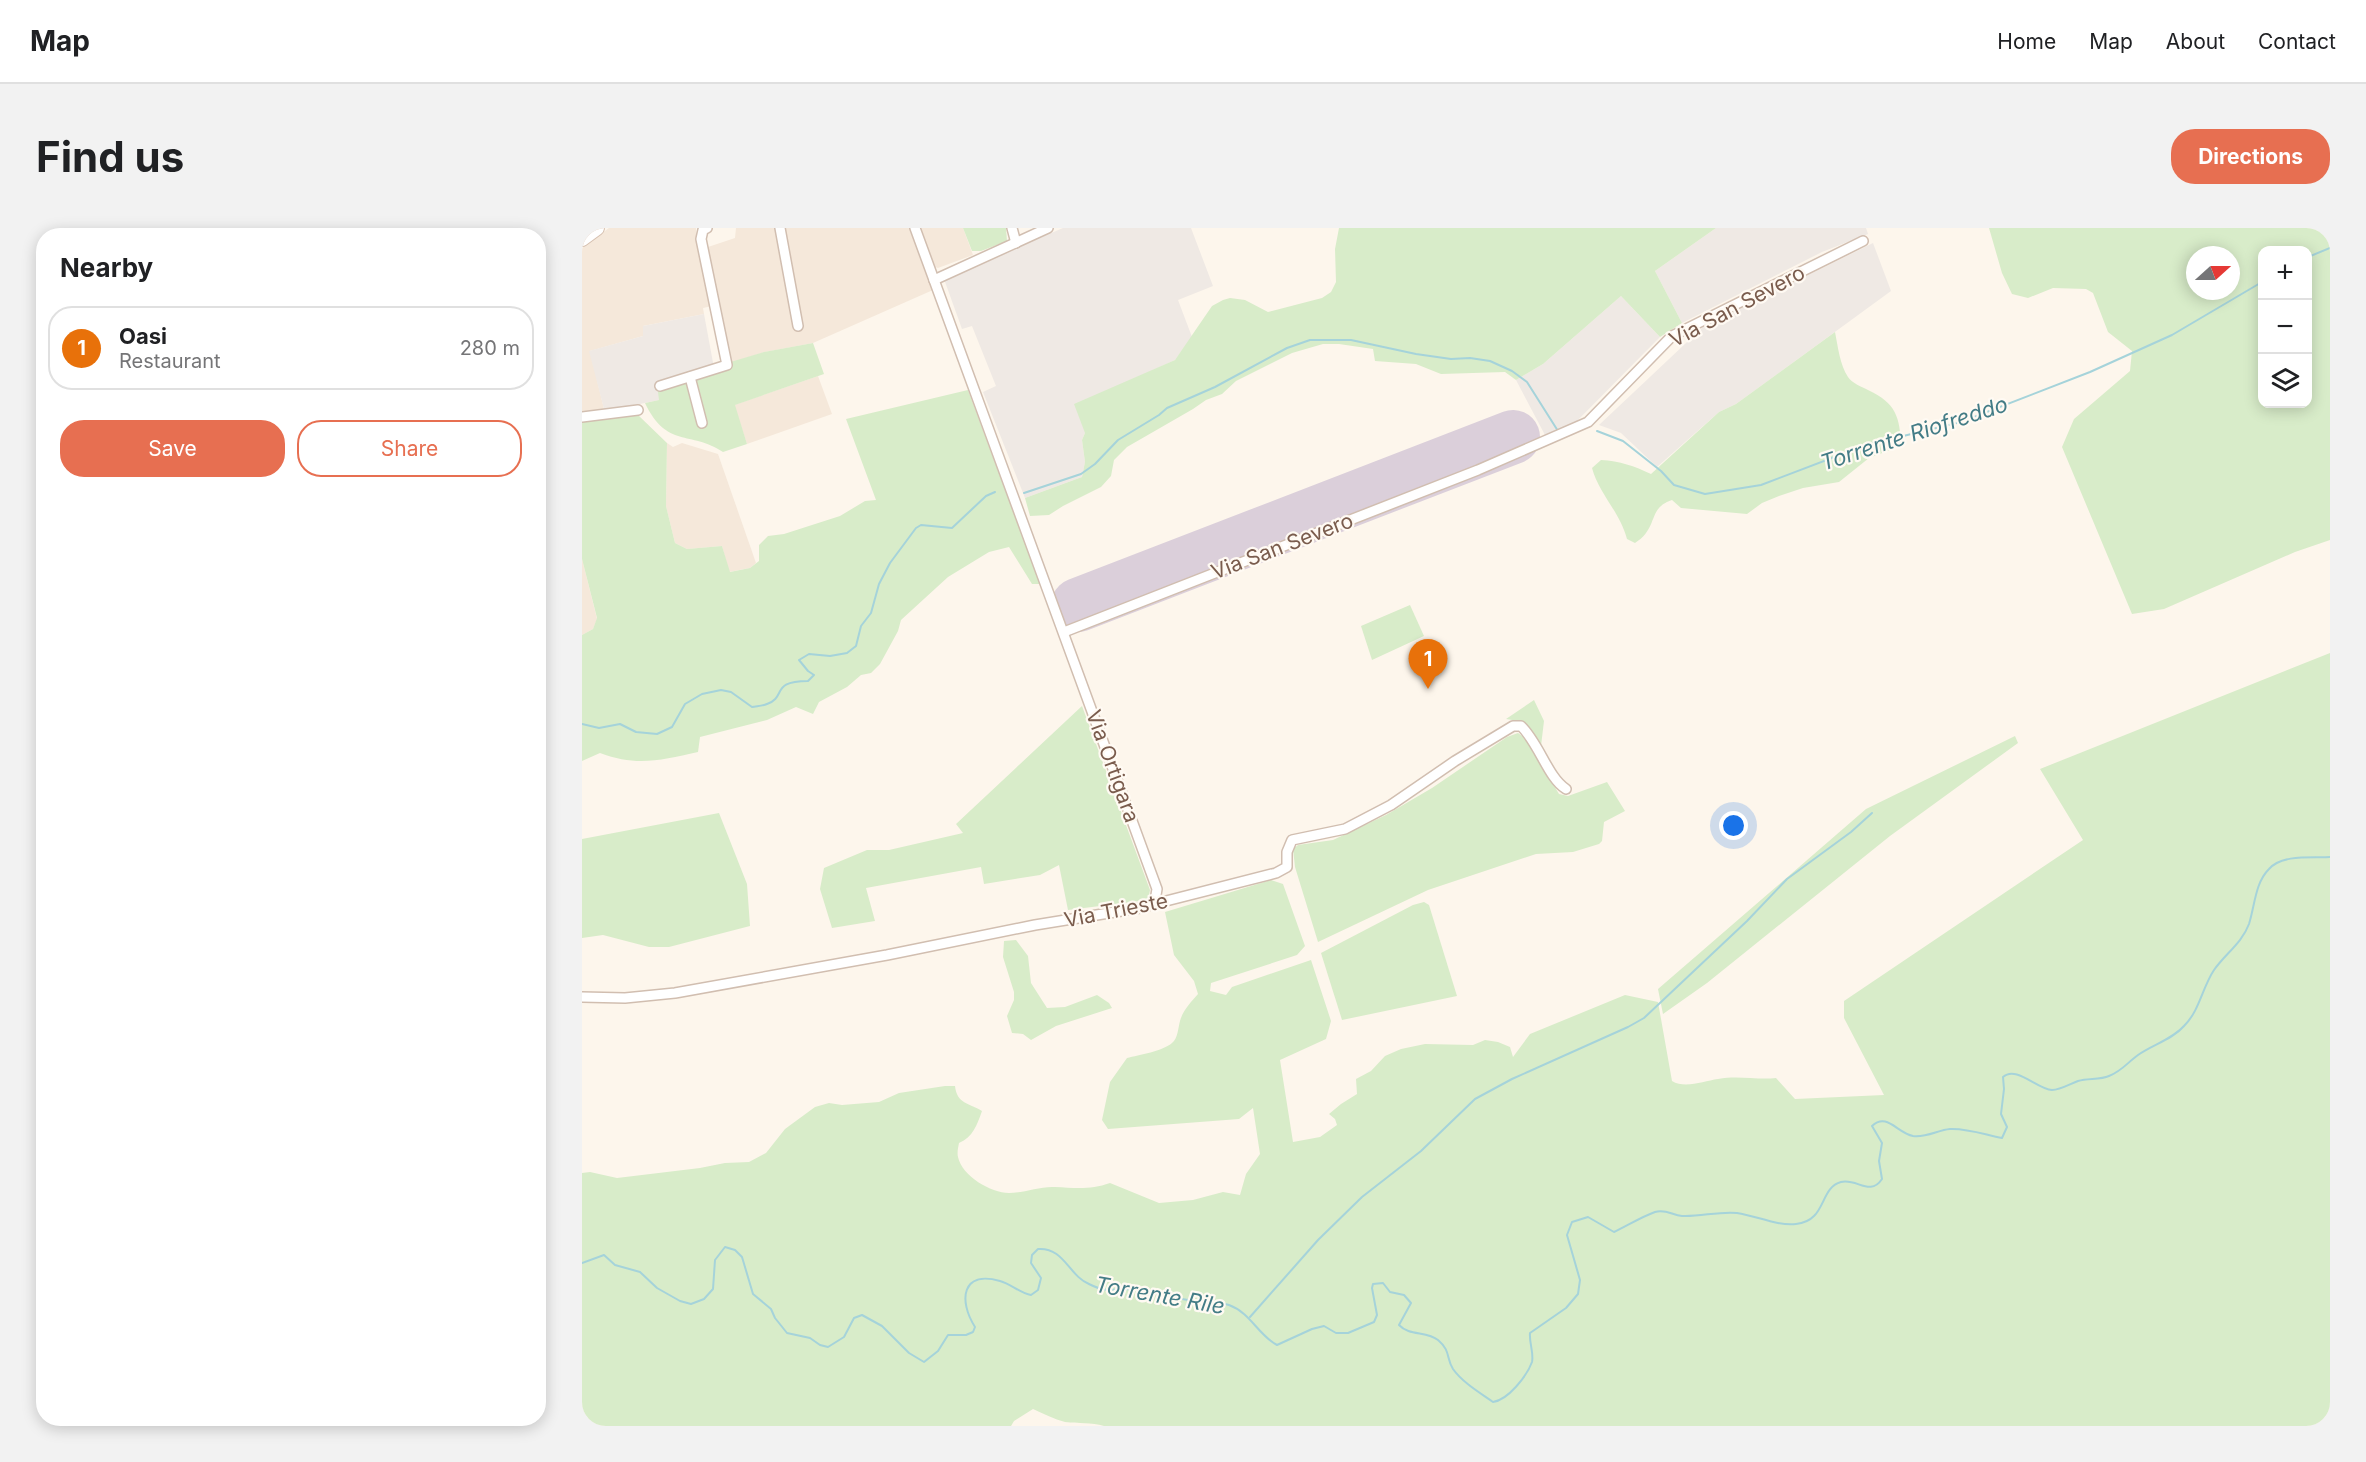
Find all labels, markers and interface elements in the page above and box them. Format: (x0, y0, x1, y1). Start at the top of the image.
text: Map (30, 24, 90, 58)
text: Home (1997, 29, 2056, 54)
text: Map (2089, 29, 2133, 54)
text: About (2166, 29, 2225, 54)
text: Contact (2258, 29, 2336, 54)
button: Directions (2171, 129, 2330, 184)
text: Find us (36, 131, 184, 182)
north arrow (2186, 246, 2240, 300)
map controls (2258, 246, 2312, 408)
button: + (2258, 246, 2312, 300)
text: Nearby (60, 252, 153, 283)
street label: Via San Severo (1665, 260, 1809, 352)
button: − (2258, 300, 2312, 354)
text: Oasi (119, 323, 167, 349)
text: 1 (77, 336, 86, 360)
text: 280 m (460, 336, 520, 360)
text: Restaurant (119, 349, 221, 373)
button: layers (2258, 354, 2312, 408)
water label: Torrente Riofreddo (1817, 390, 2011, 476)
button: Save (60, 420, 285, 477)
button: Share (297, 420, 522, 477)
street label: Via San Severo (1208, 507, 1356, 585)
pin: 1 (1408, 640, 1448, 689)
street label: Via Ortigara (1081, 706, 1145, 826)
your location (1719, 811, 1748, 840)
street label: Via Trieste (1062, 888, 1170, 932)
water label: Torrente Rile (1093, 1271, 1227, 1319)

